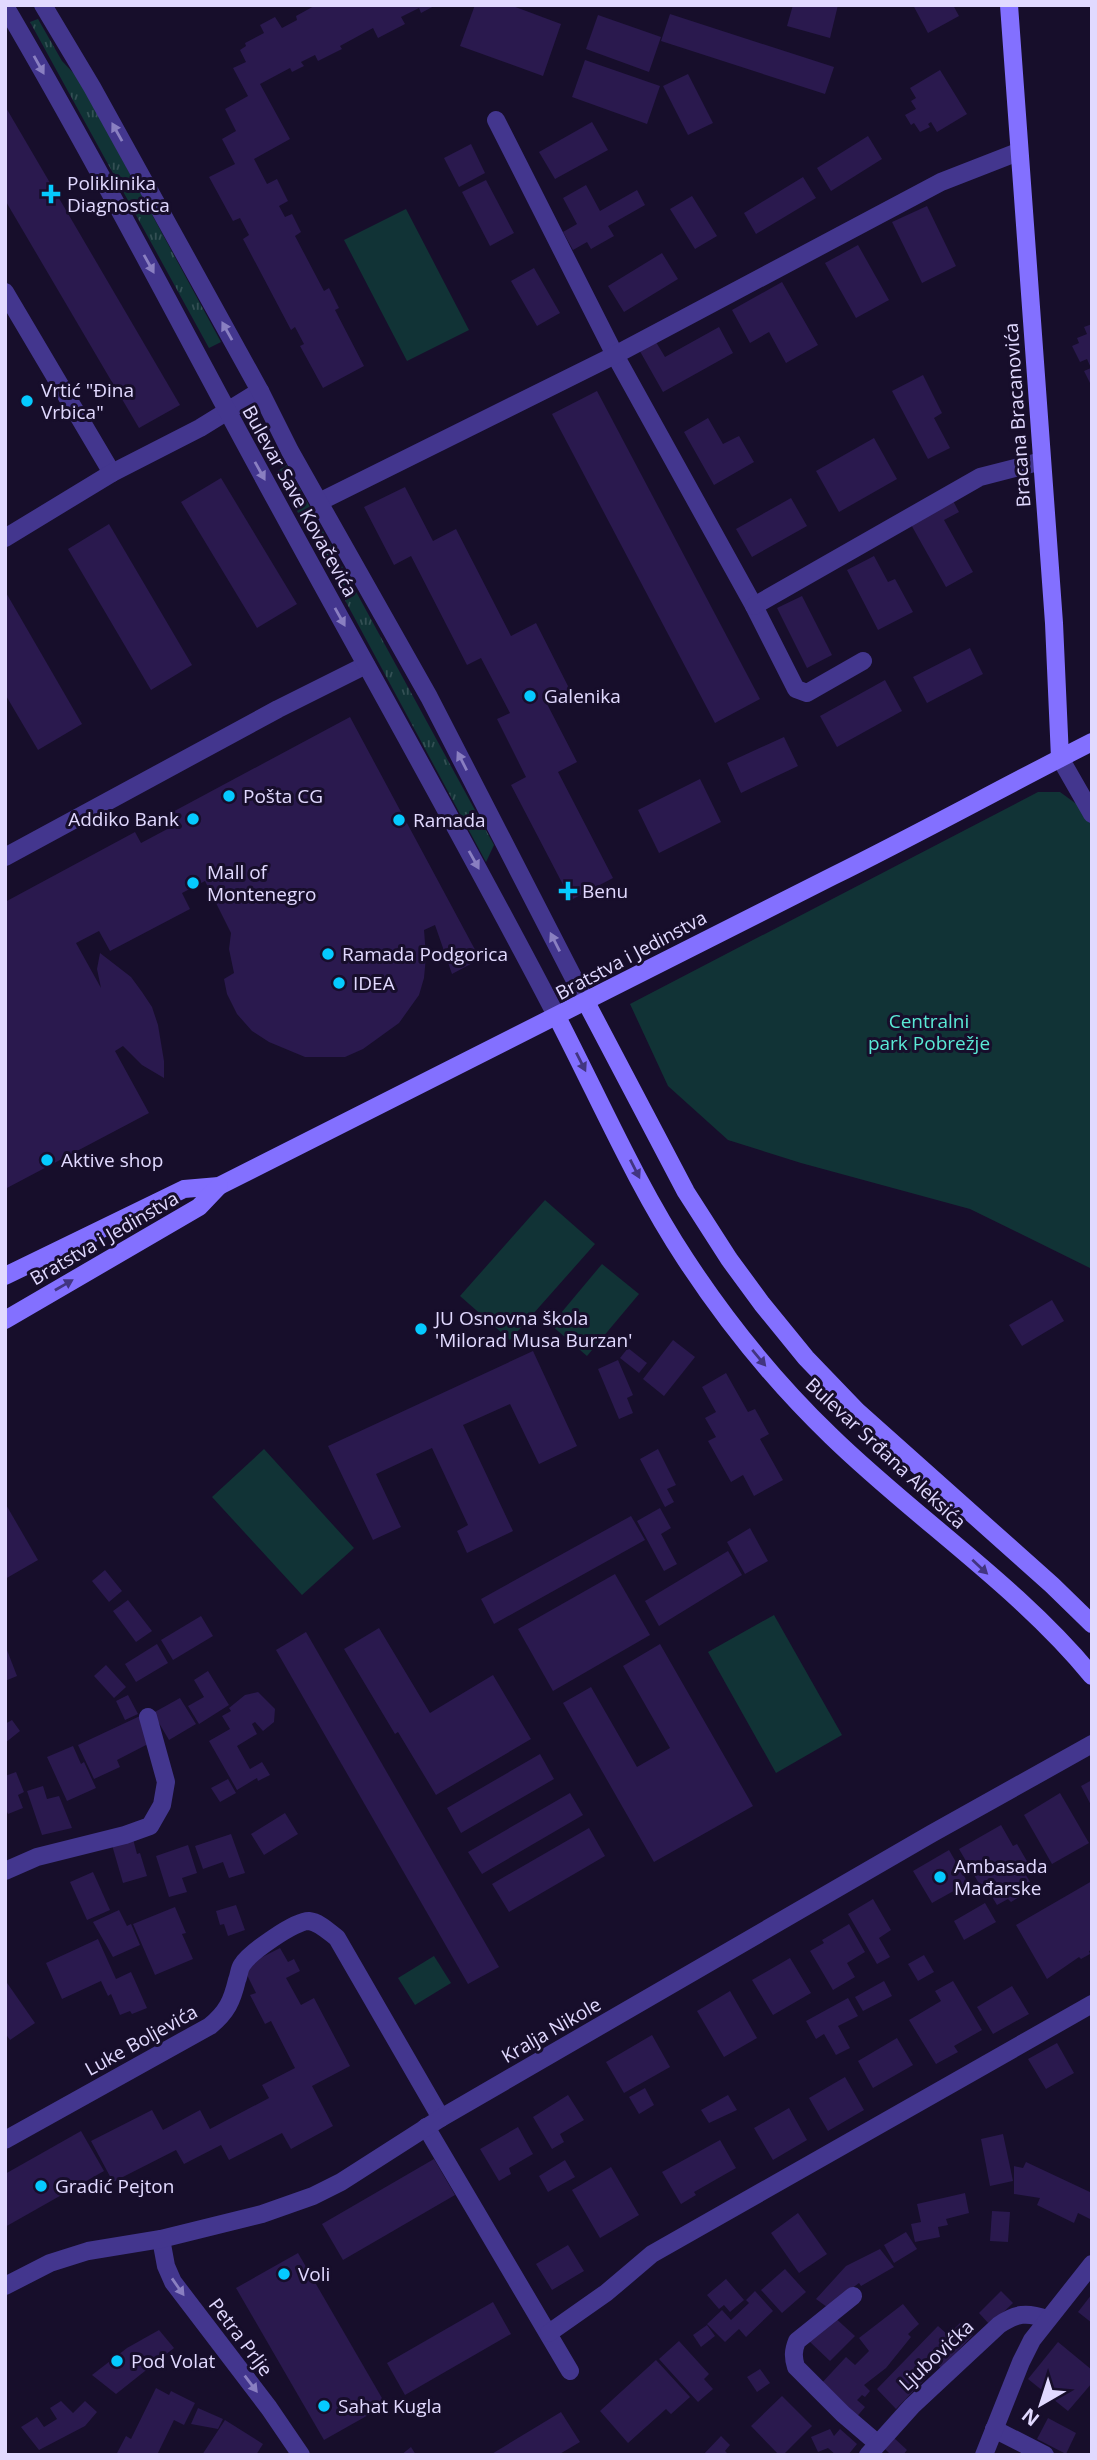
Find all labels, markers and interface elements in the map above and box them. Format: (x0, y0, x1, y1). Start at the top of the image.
one-way arrow (33, 56, 45, 75)
one-way arrow (111, 122, 123, 142)
place label: Poliklinika Diagnostica (67, 170, 170, 218)
marker: Poliklinika Diagnostica (41, 184, 61, 204)
one-way arrow (143, 255, 155, 274)
one-way arrow (221, 321, 233, 341)
street label: Bracana Bracanovića (998, 322, 1036, 508)
place label: Vrtić "Đina Vrbica" (41, 377, 134, 425)
marker: Vrtić "Đina Vrbica" (19, 393, 35, 409)
street label: Bulevar Save Kovačevića (237, 401, 363, 601)
one-way arrow (254, 461, 266, 480)
one-way arrow (334, 607, 346, 627)
place label: Galenika (544, 683, 621, 709)
marker: Galenika (522, 688, 538, 704)
one-way arrow (456, 751, 467, 771)
place label: Pošta CG (243, 783, 323, 809)
marker: Pošta CG (221, 788, 237, 804)
place label: Addiko Bank (68, 806, 179, 832)
place label: Ramada (413, 807, 486, 833)
marker: Addiko Bank (185, 811, 201, 827)
marker: Ramada (391, 812, 407, 828)
one-way arrow (468, 850, 480, 869)
place label: Mall of Montenegro (207, 859, 316, 907)
marker: Mall of Montenegro (185, 875, 201, 891)
place label: Benu (582, 878, 628, 904)
marker: Benu (560, 883, 576, 899)
street label: Bratstva i Jedinstva (551, 904, 711, 1006)
one-way arrow (549, 932, 560, 952)
place label: Ramada Podgorica (342, 941, 508, 967)
marker: Ramada Podgorica (320, 946, 336, 962)
place label: IDEA (353, 970, 395, 996)
marker: IDEA (331, 975, 347, 991)
park label: Centralni park Pobrežje (868, 1008, 990, 1056)
one-way arrow (575, 1052, 586, 1072)
place label: Aktive shop (61, 1147, 163, 1173)
marker: Aktive shop (39, 1152, 55, 1168)
one-way arrow (629, 1159, 640, 1179)
street label: Bratstva i Jedinstva (25, 1185, 183, 1291)
one-way arrow (54, 1279, 73, 1291)
place label: JU Osnovna škola 'Milorad Musa Burzan' (433, 1305, 632, 1353)
marker: JU Osnovna škola 'Milorad Musa Burzan' (413, 1321, 429, 1337)
one-way arrow (752, 1349, 767, 1367)
street label: Bulevar Srđana Aleksića (800, 1372, 972, 1534)
one-way arrow (971, 1559, 989, 1575)
place label: Ambasada Mađarske (954, 1853, 1048, 1901)
marker: Ambasada Mađarske (932, 1869, 948, 1885)
street label: Kralja Nikole (496, 1991, 606, 2069)
street label: Luke Boljevića (80, 1998, 202, 2082)
place label: Gradić Pejton (55, 2173, 174, 2199)
marker: Gradić Pejton (33, 2178, 49, 2194)
place label: Voli (298, 2261, 330, 2287)
marker: Voli (276, 2266, 292, 2282)
one-way arrow (171, 2278, 185, 2296)
street label: Petra Prlje (203, 2293, 279, 2381)
street label: Ljubovićka (893, 2314, 979, 2396)
place label: Pod Volat (131, 2348, 216, 2374)
marker: Pod Volat (109, 2353, 125, 2369)
north arrow (1006, 2369, 1076, 2439)
one-way arrow (243, 2374, 258, 2392)
place label: Sahat Kugla (338, 2393, 442, 2419)
marker: Sahat Kugla (316, 2398, 332, 2414)
text: N (1016, 2402, 1044, 2432)

